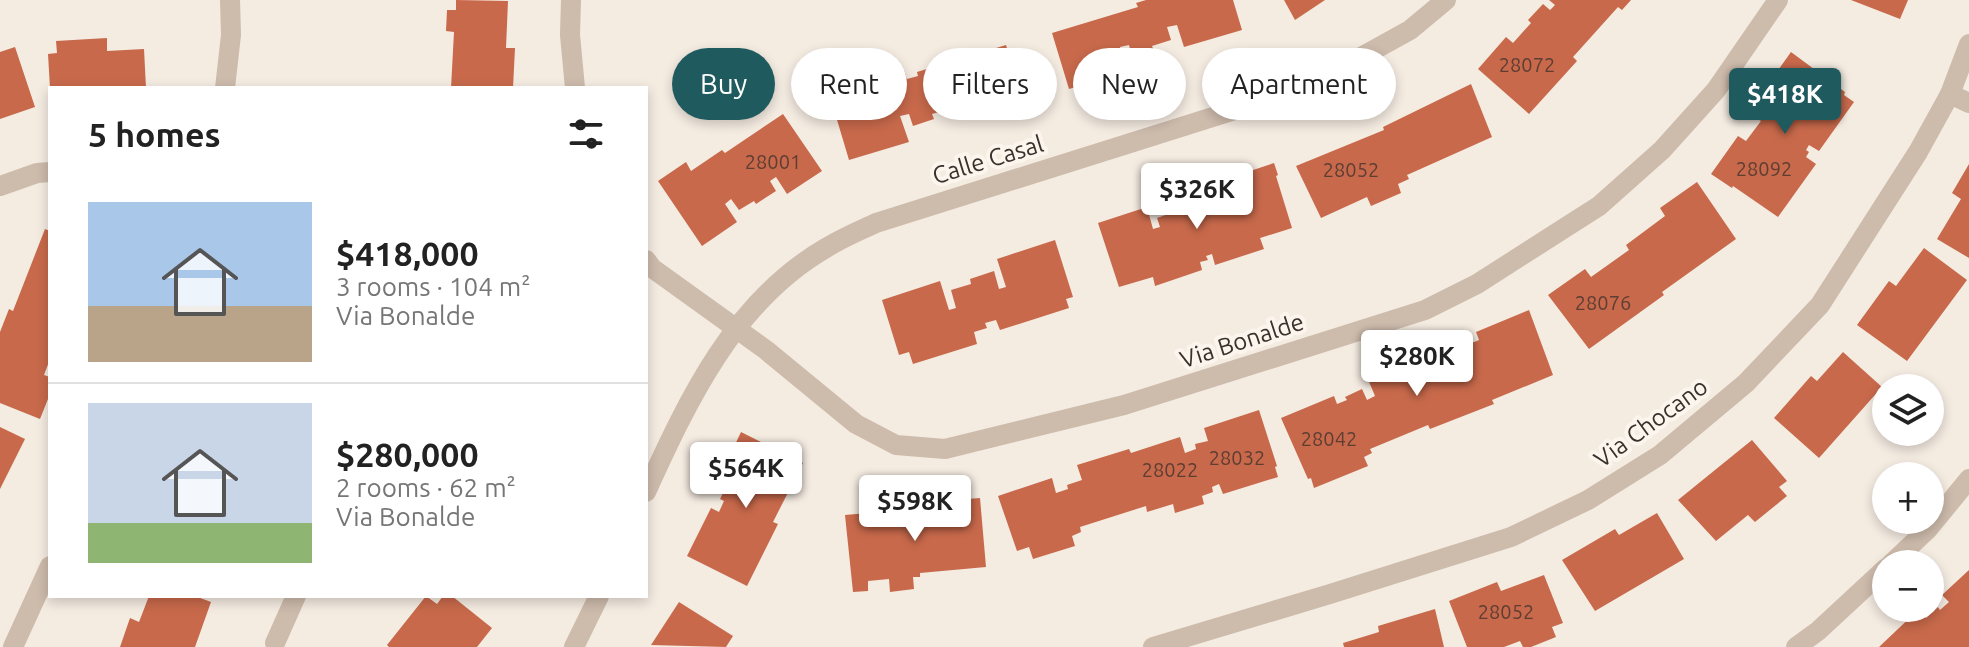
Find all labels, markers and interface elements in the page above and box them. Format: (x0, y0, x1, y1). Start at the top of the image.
chip: Buy (672, 48, 775, 120)
chip: Rent (791, 48, 907, 120)
chip: Filters (923, 48, 1057, 120)
chip: New (1073, 48, 1186, 120)
chip: Apartment (1202, 48, 1396, 120)
house number: 28072 (1499, 53, 1555, 76)
pin: $418K (1729, 68, 1841, 136)
text: $418K (1747, 79, 1823, 108)
icon: filters (564, 112, 608, 156)
text: 5 homes (88, 115, 221, 153)
street label: Calle Casal (929, 130, 1047, 189)
house number: 28001 (745, 150, 801, 173)
house number: 28092 (1736, 157, 1792, 180)
house number: 28052 (1323, 158, 1379, 181)
pin: $326K (1141, 163, 1253, 231)
text: $326K (1159, 174, 1235, 203)
icon: home (152, 234, 248, 330)
text: $418,000 (336, 234, 479, 272)
text: 3 rooms · 104 m² (336, 272, 531, 301)
house number: 28076 (1575, 291, 1631, 314)
text: Via Bonalde (336, 301, 475, 330)
street label: Via Bonalde (1177, 308, 1307, 373)
pin: $280K (1361, 330, 1473, 398)
text: $280K (1379, 341, 1455, 370)
street label: Via Chocano (1589, 372, 1713, 473)
map controls (1872, 374, 1944, 622)
button: layers (1872, 374, 1944, 446)
house number: 28042 (1301, 427, 1357, 450)
icon: home (152, 435, 248, 531)
text: $280,000 (336, 435, 479, 473)
pin: $564K (690, 442, 802, 510)
house number: 28032 (1209, 446, 1265, 469)
text: $564K (708, 453, 784, 482)
house number: 28022 (1142, 458, 1198, 481)
button: + (1872, 462, 1944, 534)
text: 2 rooms · 62 m² (336, 473, 516, 502)
pin: $598K (859, 475, 971, 543)
text: $598K (877, 486, 953, 515)
text: Via Bonalde (336, 502, 475, 531)
button: − (1872, 550, 1944, 622)
house number: 28052 (1478, 600, 1534, 623)

